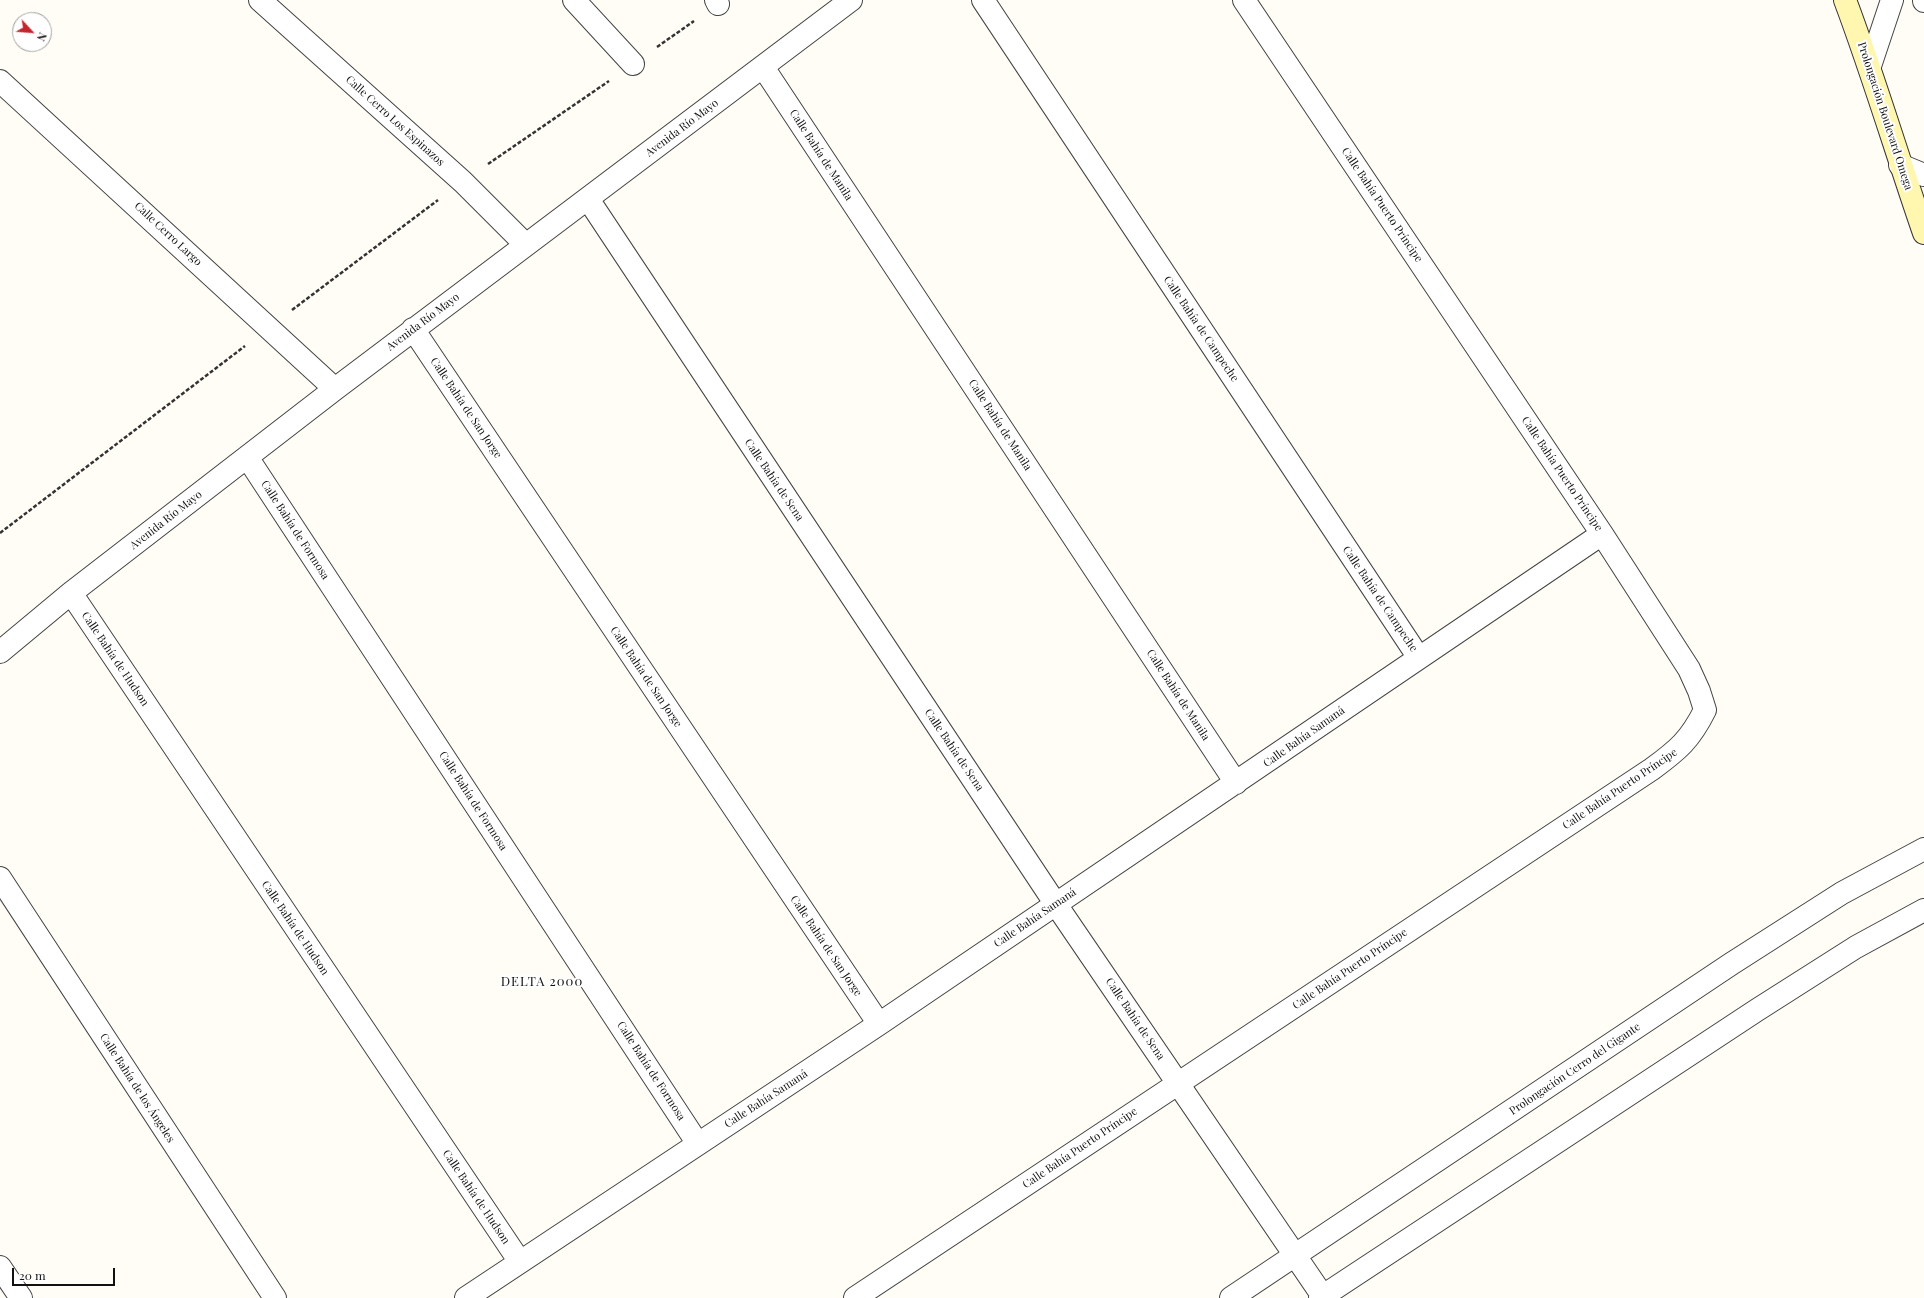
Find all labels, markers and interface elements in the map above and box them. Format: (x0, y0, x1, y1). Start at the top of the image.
north arrow (12, 12, 52, 52)
text: N (34, 30, 51, 44)
street label: Prolongación Boulevard Omega (1855, 40, 1915, 192)
street label: Calle Cerro Los Espinazos (343, 73, 447, 169)
street label: Avenida Río Mayo (643, 96, 721, 160)
street label: Calle Bahía de Manila (787, 107, 855, 203)
street label: Calle Bahía Puerto Príncipe (1339, 145, 1425, 265)
street label: Calle Cerro Largo (131, 199, 205, 269)
street label: Calle Bahía de Campeche (1161, 274, 1241, 384)
street label: Avenida Río Mayo (384, 290, 462, 354)
street label: Calle Bahía de San Jorge (427, 355, 505, 461)
street label: Calle Bahía de Manila (966, 377, 1034, 473)
street label: Calle Bahía Puerto Príncipe (1519, 414, 1605, 534)
street label: Calle Bahía de Sena (742, 437, 806, 523)
street label: Calle Bahía de Formosa (258, 478, 332, 582)
street label: Avenida Río Mayo (127, 488, 205, 552)
street label: Calle Bahía de Campeche (1340, 544, 1420, 654)
street label: Calle Bahía de Hudson (79, 609, 151, 709)
street label: Calle Bahía de San Jorge (607, 624, 685, 730)
street label: Calle Bahía de Manila (1144, 647, 1212, 743)
street label: Calle Bahía Samaná (1261, 704, 1347, 770)
street label: Calle Bahía de Sena (922, 707, 986, 793)
street label: Calle Bahía Puerto Príncipe (1560, 746, 1680, 832)
street label: Calle Bahía de Formosa (436, 749, 510, 853)
street label: Calle Bahía de Hudson (259, 878, 331, 978)
street label: Calle Bahía Samaná (991, 886, 1079, 950)
street label: Calle Bahía de San Jorge (787, 893, 865, 999)
street label: Calle Bahía Puerto Príncipe (1290, 926, 1410, 1012)
district label: DELTA 2000 (501, 974, 583, 990)
street label: Calle Bahía de Sena (1103, 976, 1167, 1062)
street label: Calle Bahía de Formosa (614, 1019, 688, 1123)
street label: Prolongación Cerro del Gigante (1507, 1020, 1643, 1118)
street label: Calle Bahía de los Ángeles (97, 1031, 177, 1145)
street label: Calle Bahía Samaná (722, 1067, 810, 1131)
street label: Calle Bahía Puerto Príncipe (1020, 1105, 1140, 1191)
street label: Calle Bahía de Hudson (440, 1147, 512, 1247)
scale bar (14, 1260, 117, 1286)
text: 20 m (19, 1267, 46, 1283)

